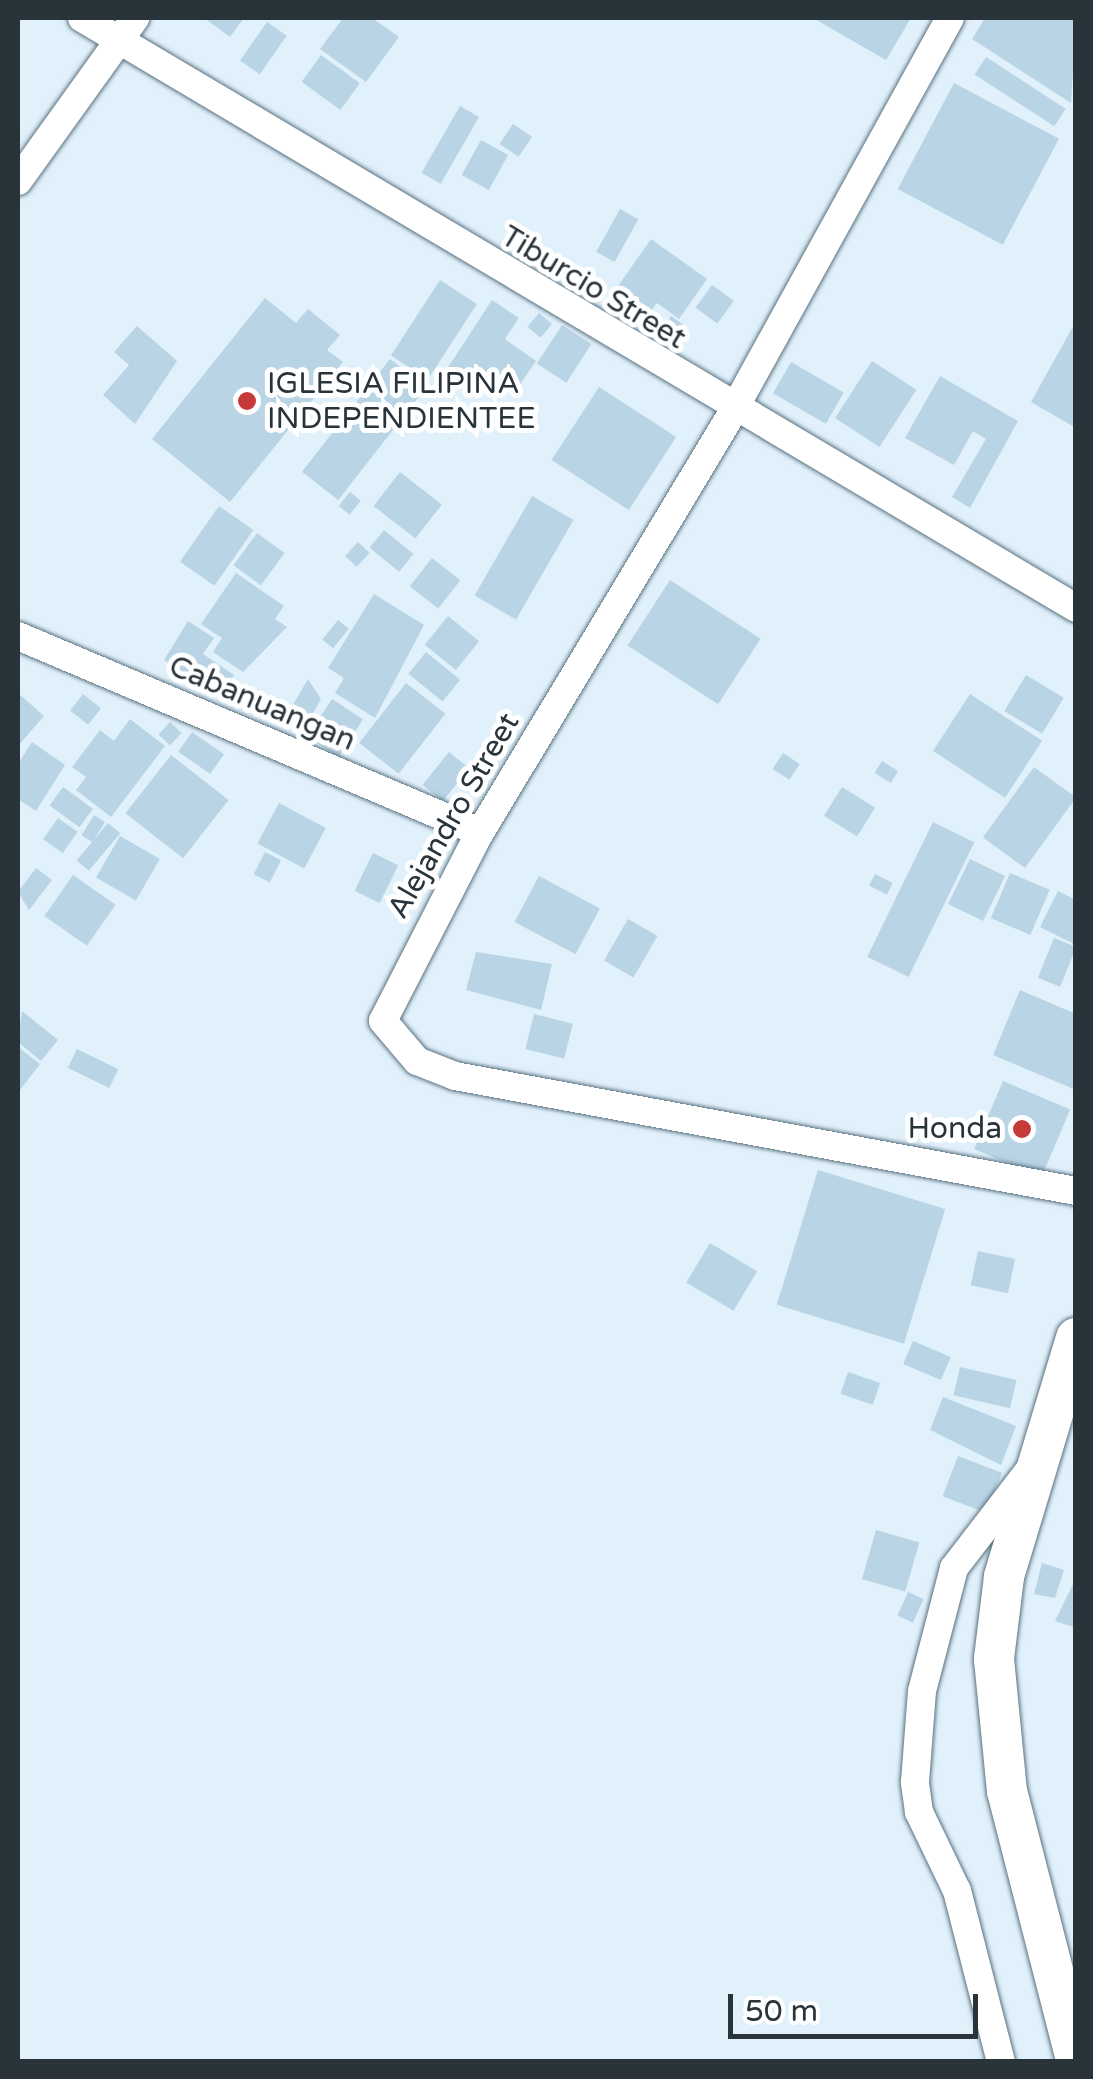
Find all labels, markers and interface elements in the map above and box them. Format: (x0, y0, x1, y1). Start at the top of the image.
street label: Tiburcio Street (494, 219, 692, 357)
place label: IGLESIA FILIPINA INDEPENDIENTEE (267, 366, 536, 436)
marker: IGLESIA FILIPINA INDEPENDIENTEE (236, 390, 258, 412)
street label: Cabanuangan (163, 649, 361, 759)
street label: Alejandro Street (381, 707, 527, 925)
place label: Honda (907, 1111, 1002, 1147)
marker: Honda (1011, 1118, 1033, 1140)
scale bar (733, 1974, 983, 2036)
text: 50 m (745, 1993, 818, 2030)

